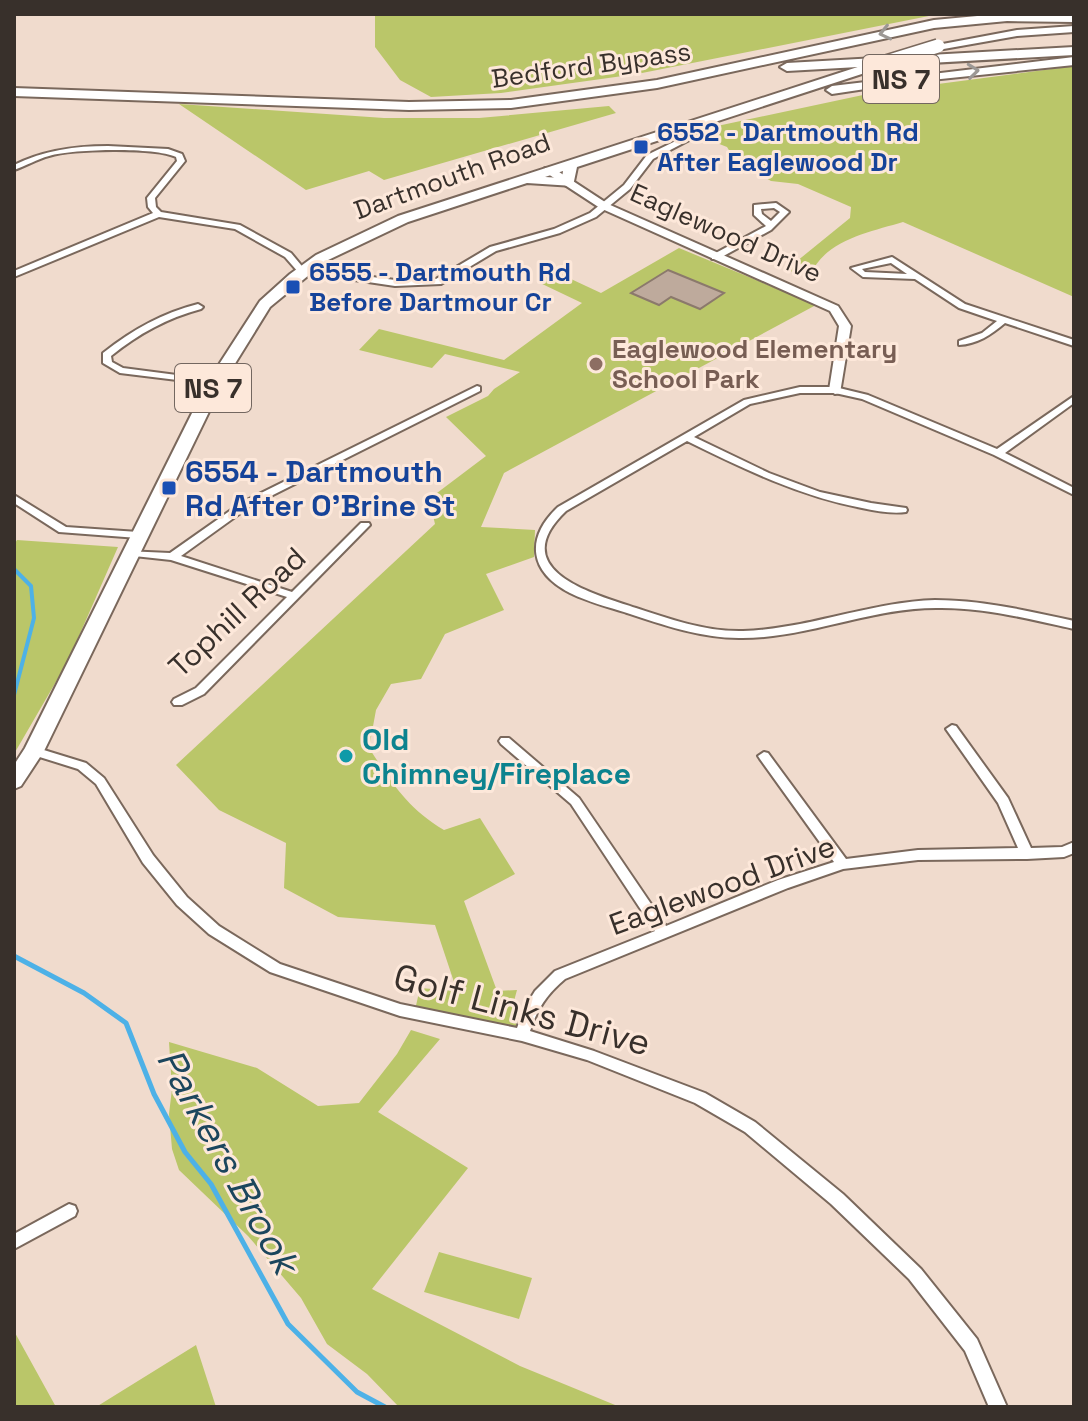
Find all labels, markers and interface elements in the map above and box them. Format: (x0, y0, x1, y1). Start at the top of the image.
one-way arrow (879, 24, 893, 41)
street label: Bedford Bypass (489, 34, 693, 96)
road number: NS 7 (863, 55, 939, 103)
one-way arrow (966, 63, 979, 80)
place label: 6552 - Dartmouth Rd After Eaglewood Dr (657, 115, 919, 179)
street label: Dartmouth Road (349, 125, 555, 227)
marker: 6552 - Dartmouth Rd After Eaglewood Dr (632, 138, 650, 156)
street label: Eaglewood Drive (625, 176, 827, 290)
place label: 6555 - Dartmouth Rd Before Dartmour Cr (309, 255, 571, 319)
marker: 6555 - Dartmouth Rd Before Dartmour Cr (284, 278, 302, 296)
place label: Eaglewood Elementary School Park (612, 332, 897, 396)
marker: Eaglewood Elementary School Park (587, 355, 605, 373)
road number: NS 7 (175, 364, 251, 412)
place label: 6554 - Dartmouth Rd After O'Brine St (185, 452, 455, 525)
marker: 6554 - Dartmouth Rd After O'Brine St (160, 479, 178, 497)
street label: Tophill Road (160, 538, 314, 686)
place label: Old Chimney/Fireplace (362, 720, 631, 793)
marker: Old Chimney/Fireplace (337, 747, 355, 765)
street label: Eaglewood Drive (604, 826, 840, 944)
street label: Golf Links Drive (389, 954, 655, 1066)
water label: Parkers Brook (146, 1040, 312, 1286)

